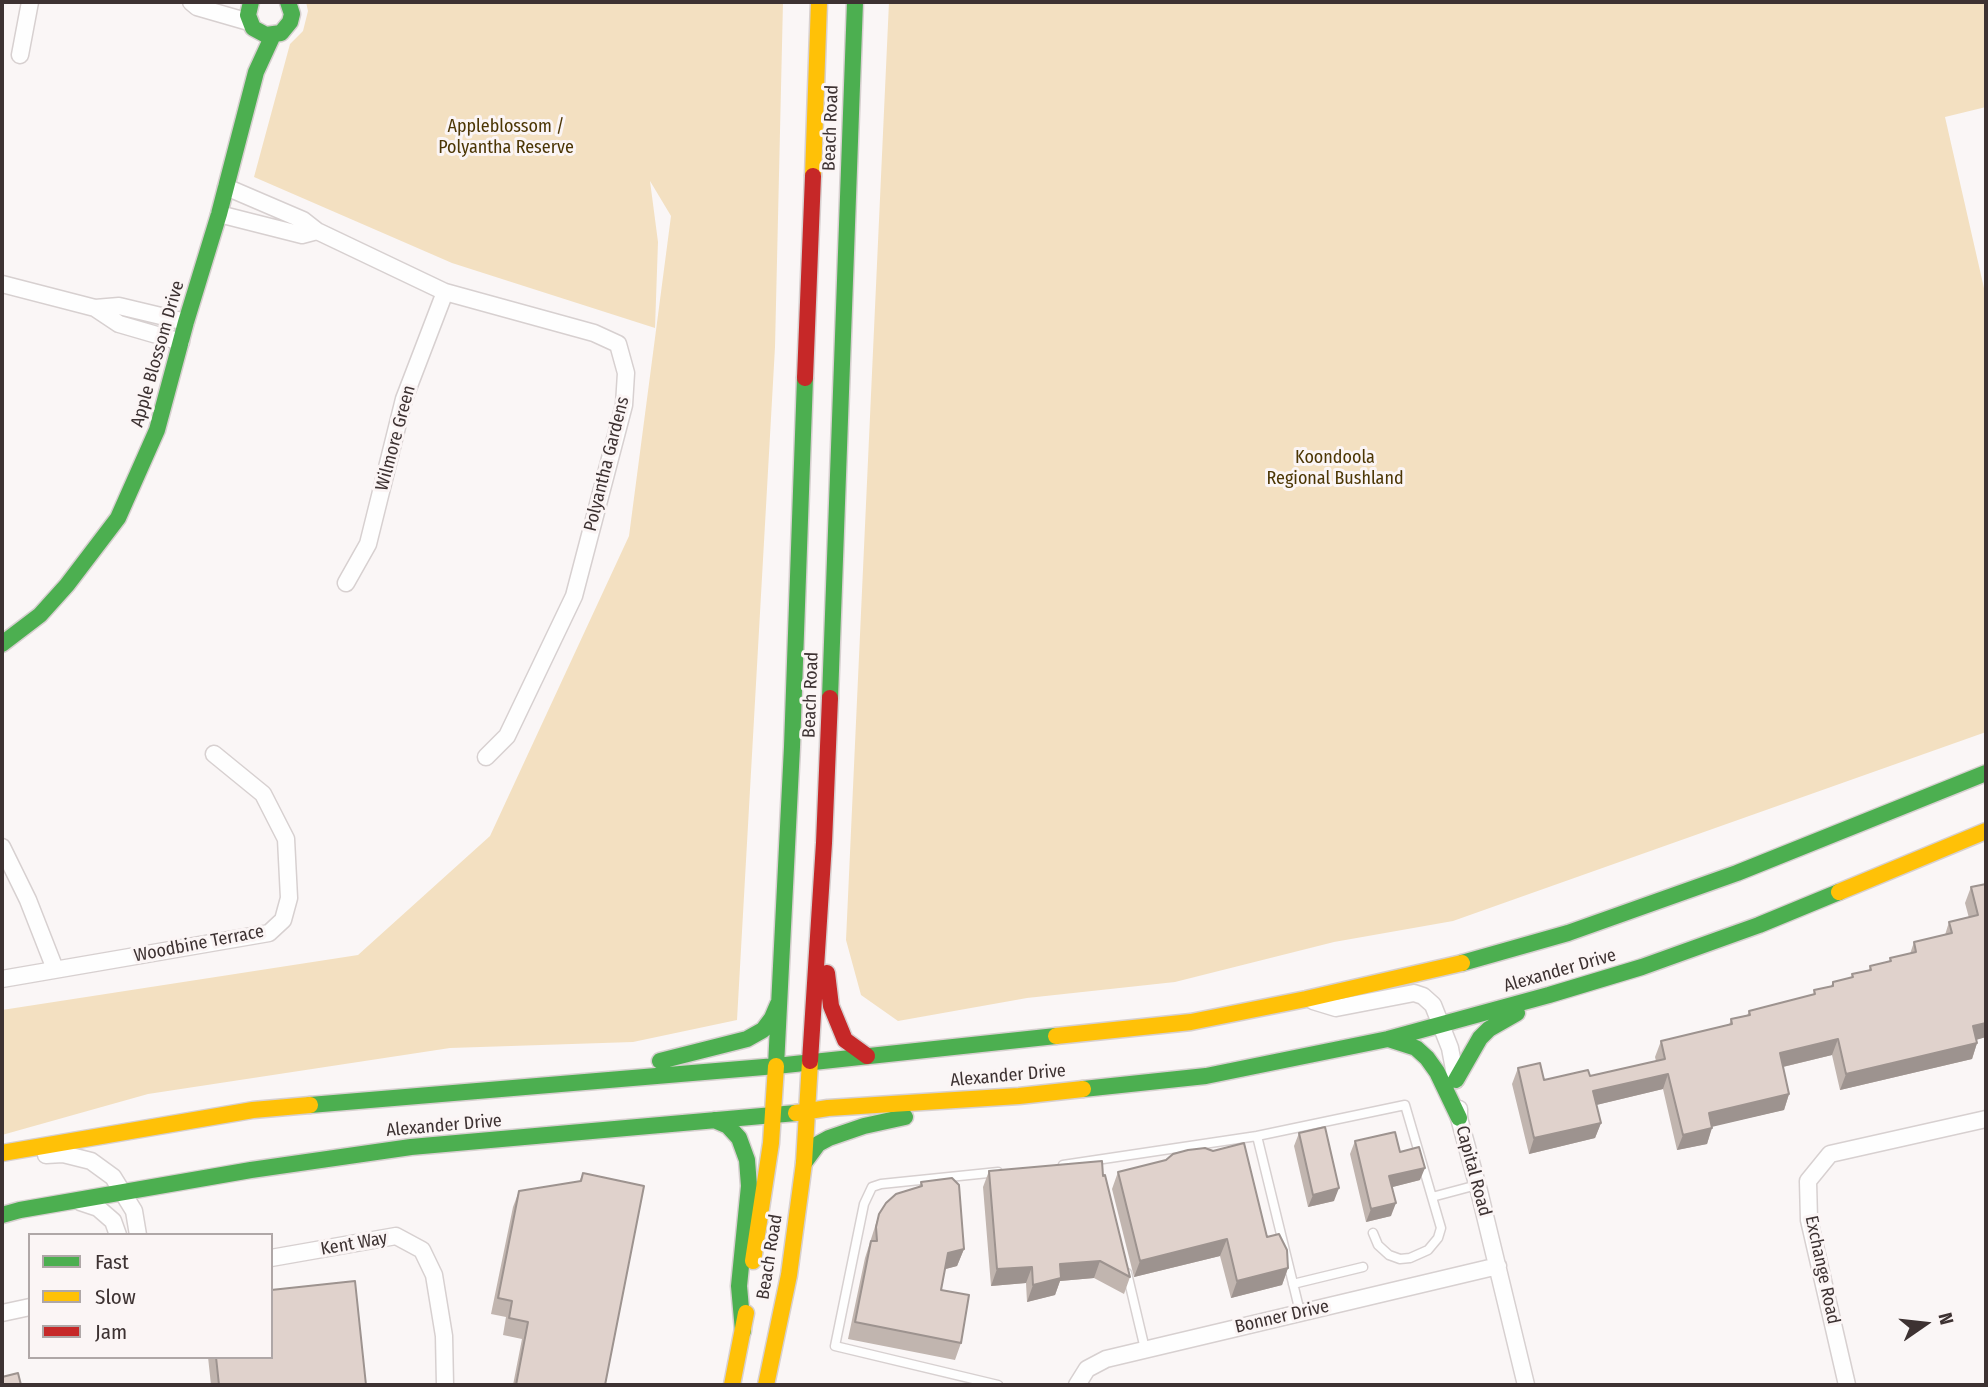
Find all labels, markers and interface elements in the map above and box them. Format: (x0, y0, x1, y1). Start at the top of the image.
street label: Beach Road (819, 85, 843, 171)
park label: Appleblossom / Polyantha Reserve (438, 116, 574, 158)
street label: Apple Blossom Drive (127, 278, 189, 430)
street label: Wilmore Green (372, 383, 420, 493)
street label: Polyantha Gardens (580, 394, 634, 534)
park label: Koondoola Regional Bushland (1266, 447, 1404, 490)
street label: Beach Road (799, 652, 823, 738)
street label: Woodbine Terrace (132, 921, 266, 967)
street label: Alexander Drive (1501, 945, 1619, 997)
street label: Alexander Drive (949, 1060, 1067, 1092)
street label: Alexander Drive (385, 1110, 503, 1142)
street label: Capital Road (1451, 1123, 1495, 1219)
street label: Beach Road (753, 1213, 787, 1301)
street label: Exchange Road (1800, 1214, 1844, 1326)
street label: Kent Way (319, 1228, 389, 1260)
legend (28, 1233, 273, 1359)
text: Fast (95, 1249, 129, 1275)
text: Slow (95, 1284, 136, 1310)
north arrow (1890, 1289, 1960, 1359)
street label: Bonner Drive (1233, 1296, 1331, 1338)
text: N (1933, 1310, 1958, 1327)
text: Jam (95, 1319, 127, 1345)

